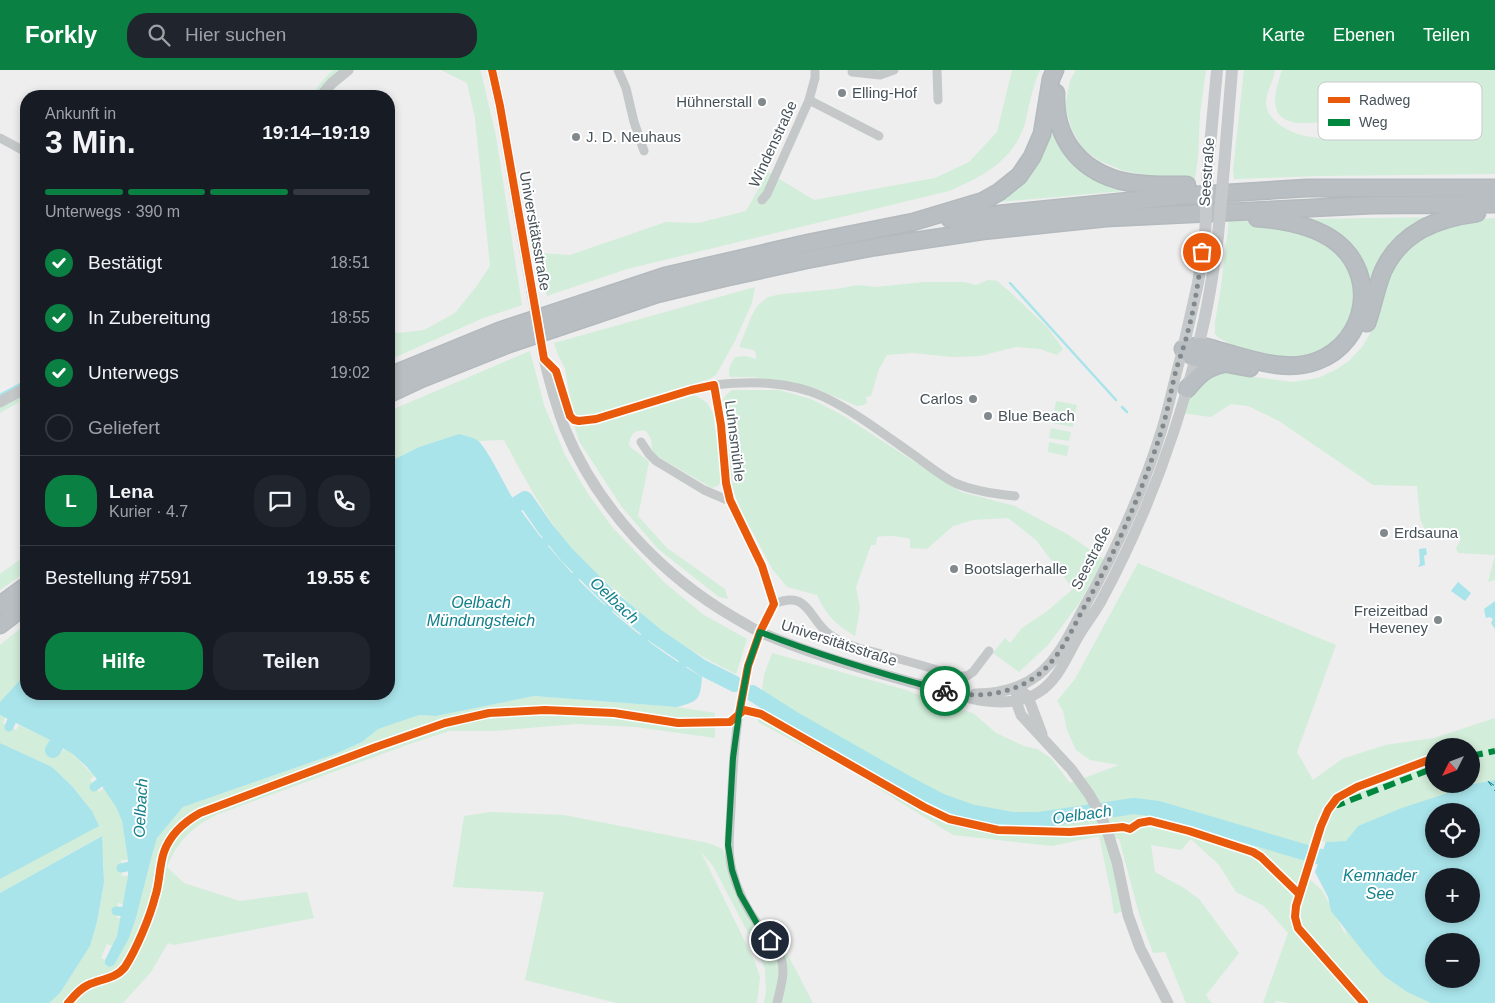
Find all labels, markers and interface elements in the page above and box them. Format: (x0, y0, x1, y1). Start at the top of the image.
search box (127, 13, 477, 58)
text: Forkly (25, 21, 97, 48)
icon: search (145, 21, 173, 49)
text: Hier suchen (185, 24, 286, 45)
text: Karte (1262, 25, 1305, 45)
text: Ebenen (1333, 25, 1395, 45)
text: Teilen (1423, 25, 1470, 45)
legend (1318, 82, 1482, 140)
place label: Elling-Hof (852, 84, 918, 101)
marker: Elling-Hof (836, 87, 848, 99)
text: Radweg (1359, 92, 1410, 108)
place label: Hühnerstall (676, 93, 752, 110)
marker: Hühnerstall (756, 96, 768, 108)
street label: Windenstraße (745, 98, 800, 190)
text: Ankunft in (45, 105, 116, 122)
text: Weg (1359, 114, 1388, 130)
text: 19:14–19:19 (262, 122, 370, 143)
text: 3 Min. (45, 124, 136, 160)
place label: J. D. Neuhaus (586, 128, 681, 145)
marker: J. D. Neuhaus (570, 131, 582, 143)
street label: Seestraße (1196, 137, 1217, 207)
street label: Universitätsstraße (517, 170, 554, 292)
text: Unterwegs · 390 m (45, 203, 180, 220)
pin (1181, 231, 1223, 273)
icon: bag (1188, 238, 1216, 266)
icon: check (45, 249, 73, 277)
text: Bestätigt (88, 252, 162, 273)
text: 18:51 (330, 254, 370, 271)
icon: check (45, 304, 73, 332)
text: In Zubereitung (88, 307, 211, 328)
text: 18:55 (330, 309, 370, 326)
icon: check (45, 359, 73, 387)
text: Unterwegs (88, 362, 179, 383)
text: 19:02 (330, 364, 370, 381)
place label: Carlos (920, 390, 963, 407)
marker: Carlos (967, 393, 979, 405)
street label: Luhnsmühle (722, 399, 749, 483)
place label: Blue Beach (998, 407, 1075, 424)
marker: Blue Beach (982, 410, 994, 422)
text: Geliefert (88, 417, 160, 438)
button: chat (254, 475, 306, 527)
button: phone (318, 475, 370, 527)
text: Lena (109, 481, 153, 502)
text: L (65, 490, 77, 511)
text: Kurier · 4.7 (109, 503, 188, 520)
street label: Seestraße (1067, 523, 1114, 592)
place label: Erdsauna (1394, 524, 1459, 541)
marker: Erdsauna (1378, 527, 1390, 539)
place label: Bootslagerhalle (964, 560, 1067, 577)
marker: Bootslagerhalle (948, 563, 960, 575)
text: Bestellung #7591 (45, 567, 192, 588)
text: 19.55 € (307, 567, 370, 588)
water label: Oelbach (587, 574, 642, 627)
water label: Oelbach Mündungsteich (427, 594, 535, 629)
place label: Freizeitbad Heveney (1354, 602, 1428, 636)
marker: Freizeitbad Heveney (1432, 614, 1444, 626)
street label: Universitätsstraße (779, 616, 899, 669)
button: Hilfe (45, 632, 203, 690)
button: Teilen (213, 632, 370, 690)
courier (920, 666, 970, 716)
icon: bike (931, 677, 959, 705)
north arrow (1425, 738, 1480, 792)
map controls (1425, 738, 1480, 988)
water label: Oelbach (130, 778, 151, 838)
water label: Oelbach (1051, 802, 1113, 827)
button: locate (1425, 803, 1480, 858)
water label: Kemnader See (1343, 867, 1418, 902)
button: + (1425, 868, 1480, 923)
pin (749, 919, 791, 961)
icon: home (756, 926, 784, 954)
button: − (1425, 933, 1480, 988)

